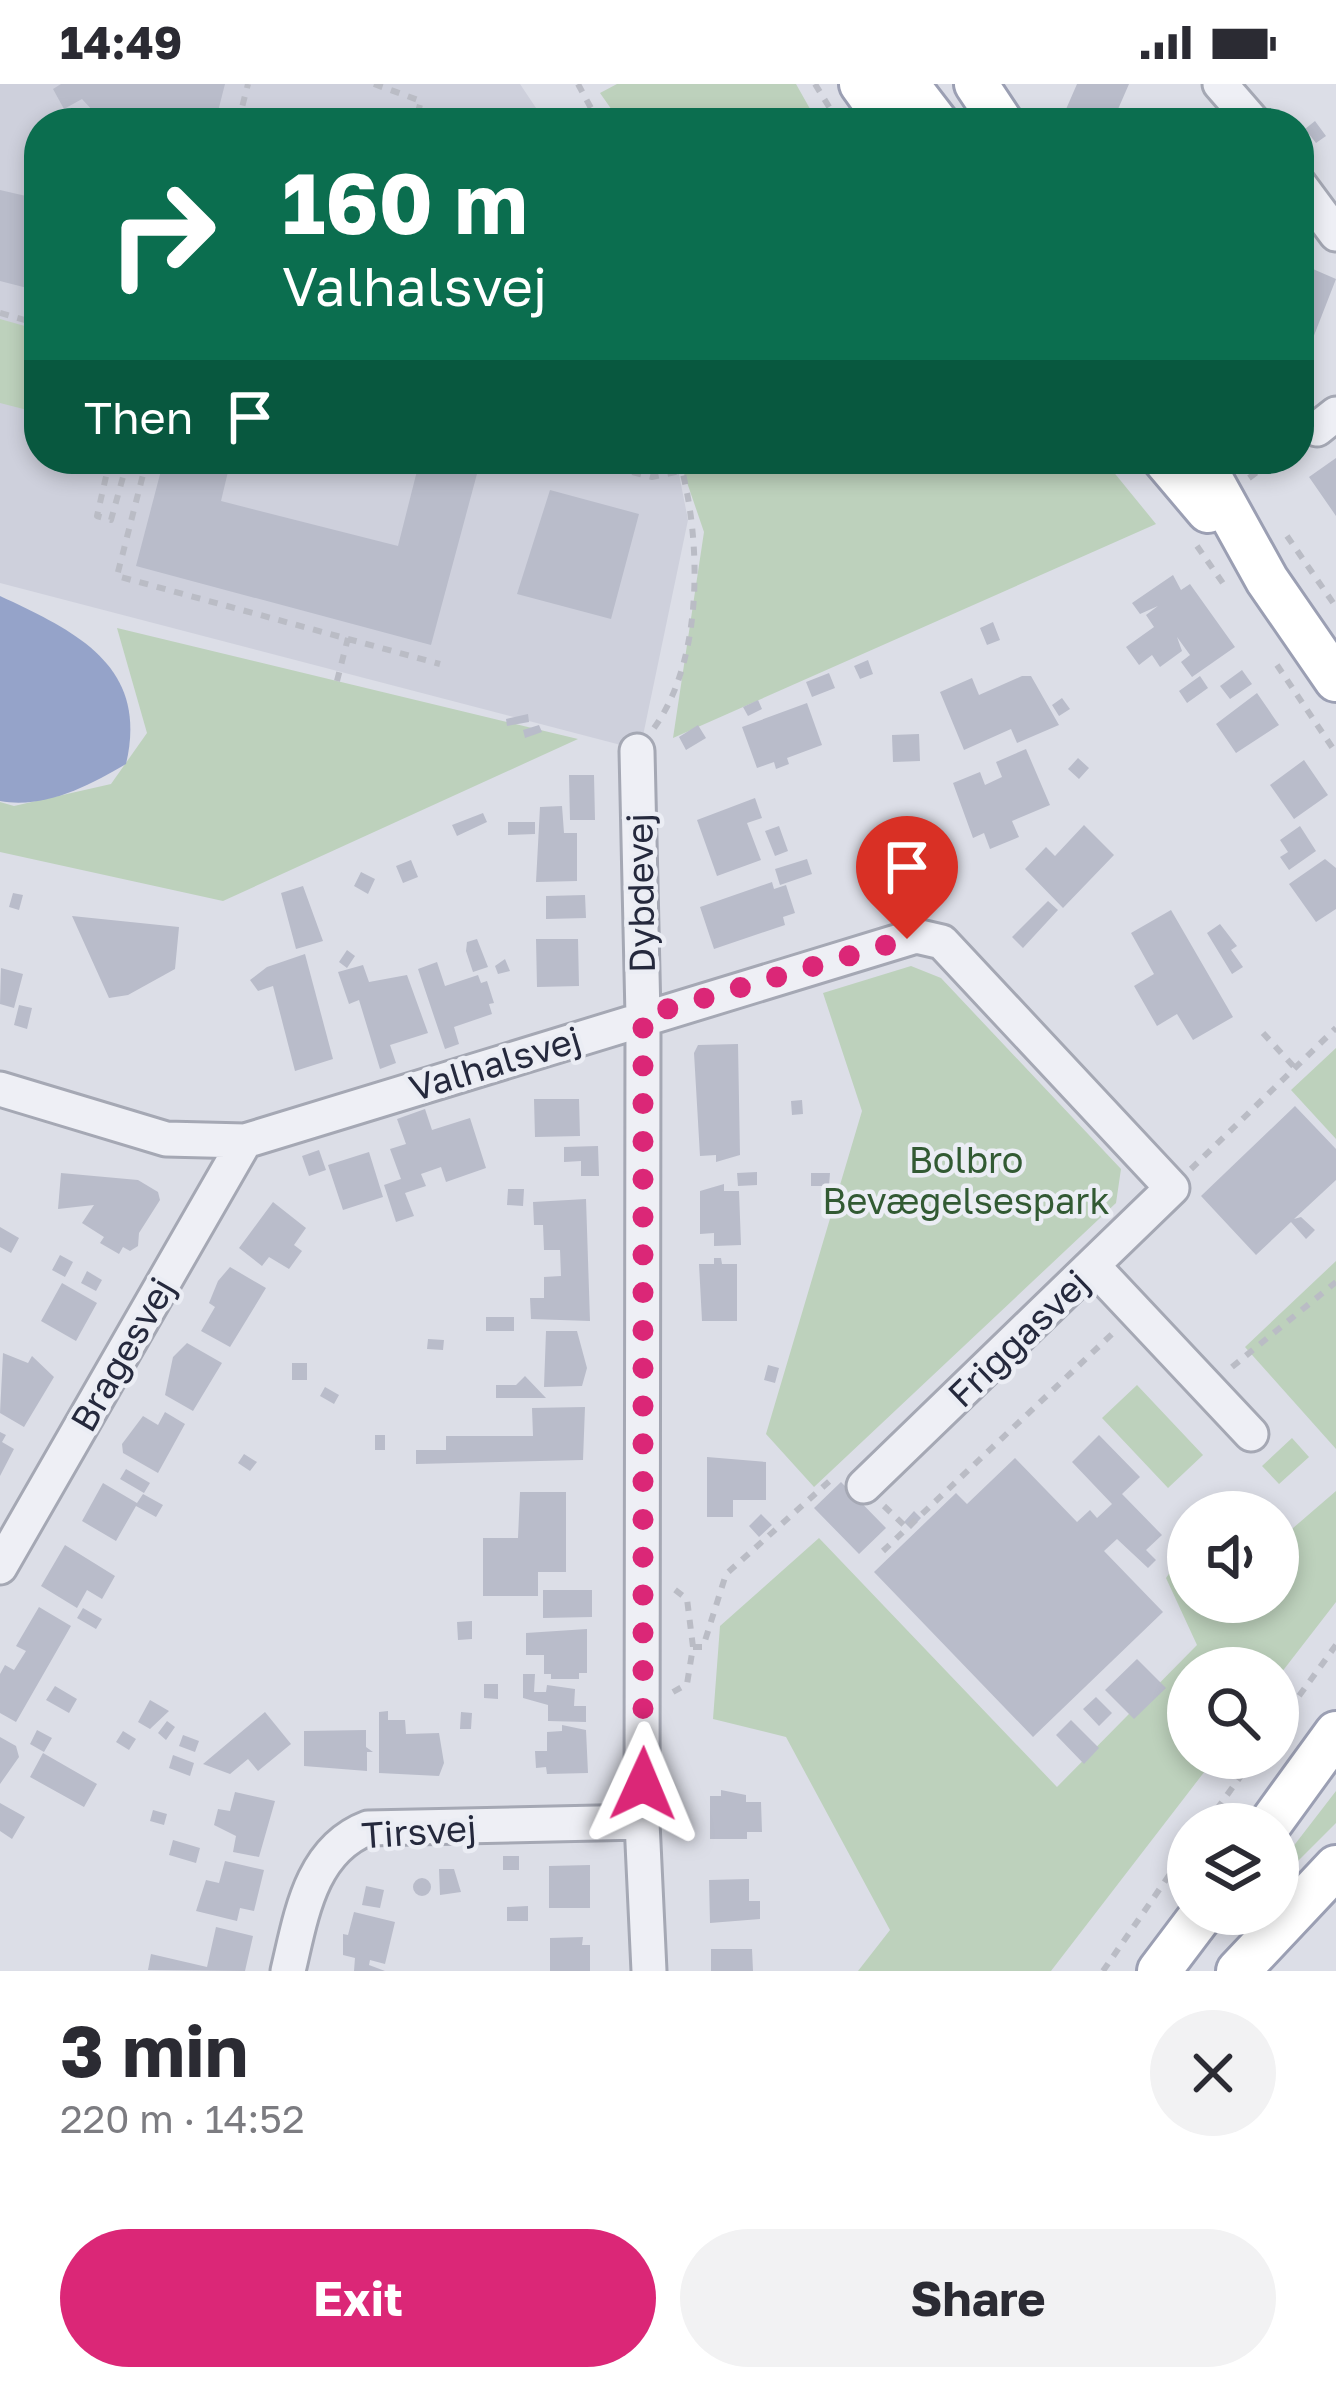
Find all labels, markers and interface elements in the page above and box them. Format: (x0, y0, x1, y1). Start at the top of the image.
text: 14:49 (60, 15, 182, 69)
text: 160 m (282, 152, 528, 252)
icon: right (84, 156, 240, 312)
text: Valhalsvej (282, 253, 547, 318)
icon: arrive (217, 384, 283, 450)
text: Then (84, 390, 193, 444)
street label: Dybdevej (617, 813, 663, 973)
pin (856, 816, 958, 939)
icon: arrive (874, 834, 940, 900)
street label: Valhalsvej (404, 1017, 586, 1109)
park label: Bolbro Bevægelsespark (822, 1138, 1110, 1222)
street label: Friggasvej (939, 1260, 1097, 1416)
street label: Bragesvej (61, 1270, 183, 1438)
map controls (1167, 1491, 1299, 1935)
button: sound (1167, 1491, 1299, 1623)
button: search (1167, 1647, 1299, 1779)
position arrow (580, 1721, 706, 1847)
button: layers (1167, 1803, 1299, 1935)
street label: Tirsvej (360, 1806, 478, 1856)
text: 3 min (60, 2006, 248, 2093)
button: close (1150, 2010, 1276, 2136)
text: 220 m · 14:52 (60, 2095, 305, 2142)
button: Exit (60, 2229, 656, 2367)
button: Share (680, 2229, 1276, 2367)

